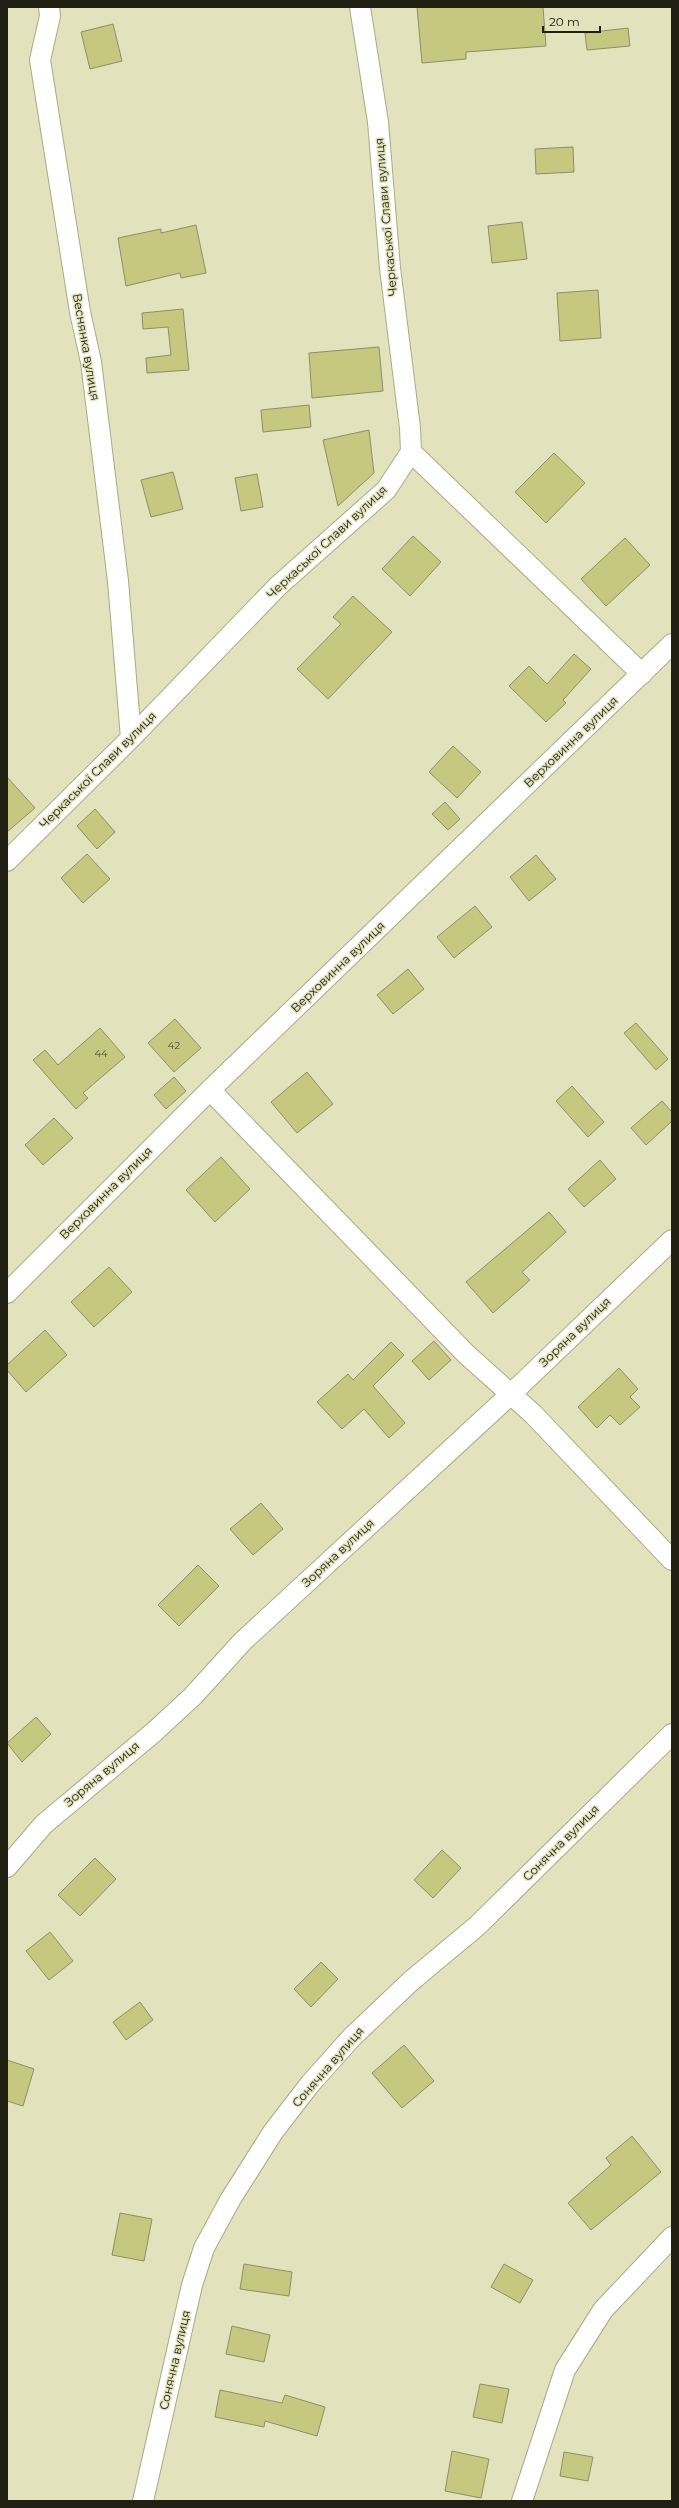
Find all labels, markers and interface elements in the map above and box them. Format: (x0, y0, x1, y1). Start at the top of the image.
scale bar (543, 8, 600, 34)
text: 20 m (549, 14, 580, 29)
street label: Черкаської Слави вулиця (371, 137, 400, 297)
street label: Веснянка вулиця (70, 292, 103, 402)
street label: Черкаської Слави вулиця (263, 482, 390, 601)
street label: Верховинна вулиця (520, 693, 621, 790)
street label: Черкаської Слави вулиця (36, 708, 159, 831)
street label: Верховинна вулиця (287, 918, 388, 1015)
house number: 42 (168, 1039, 180, 1052)
house number: 44 (94, 1047, 108, 1060)
street label: Верховинна вулиця (56, 1143, 155, 1242)
street label: Зоряна вулиця (536, 1294, 614, 1370)
street label: Зоряна вулиця (298, 1515, 377, 1590)
street label: Зоряна вулиця (61, 1738, 142, 1809)
street label: Сонячна вулиця (519, 1801, 602, 1884)
street label: Сонячна вулиця (289, 2023, 367, 2110)
street label: Сонячна вулиця (156, 2309, 193, 2411)

